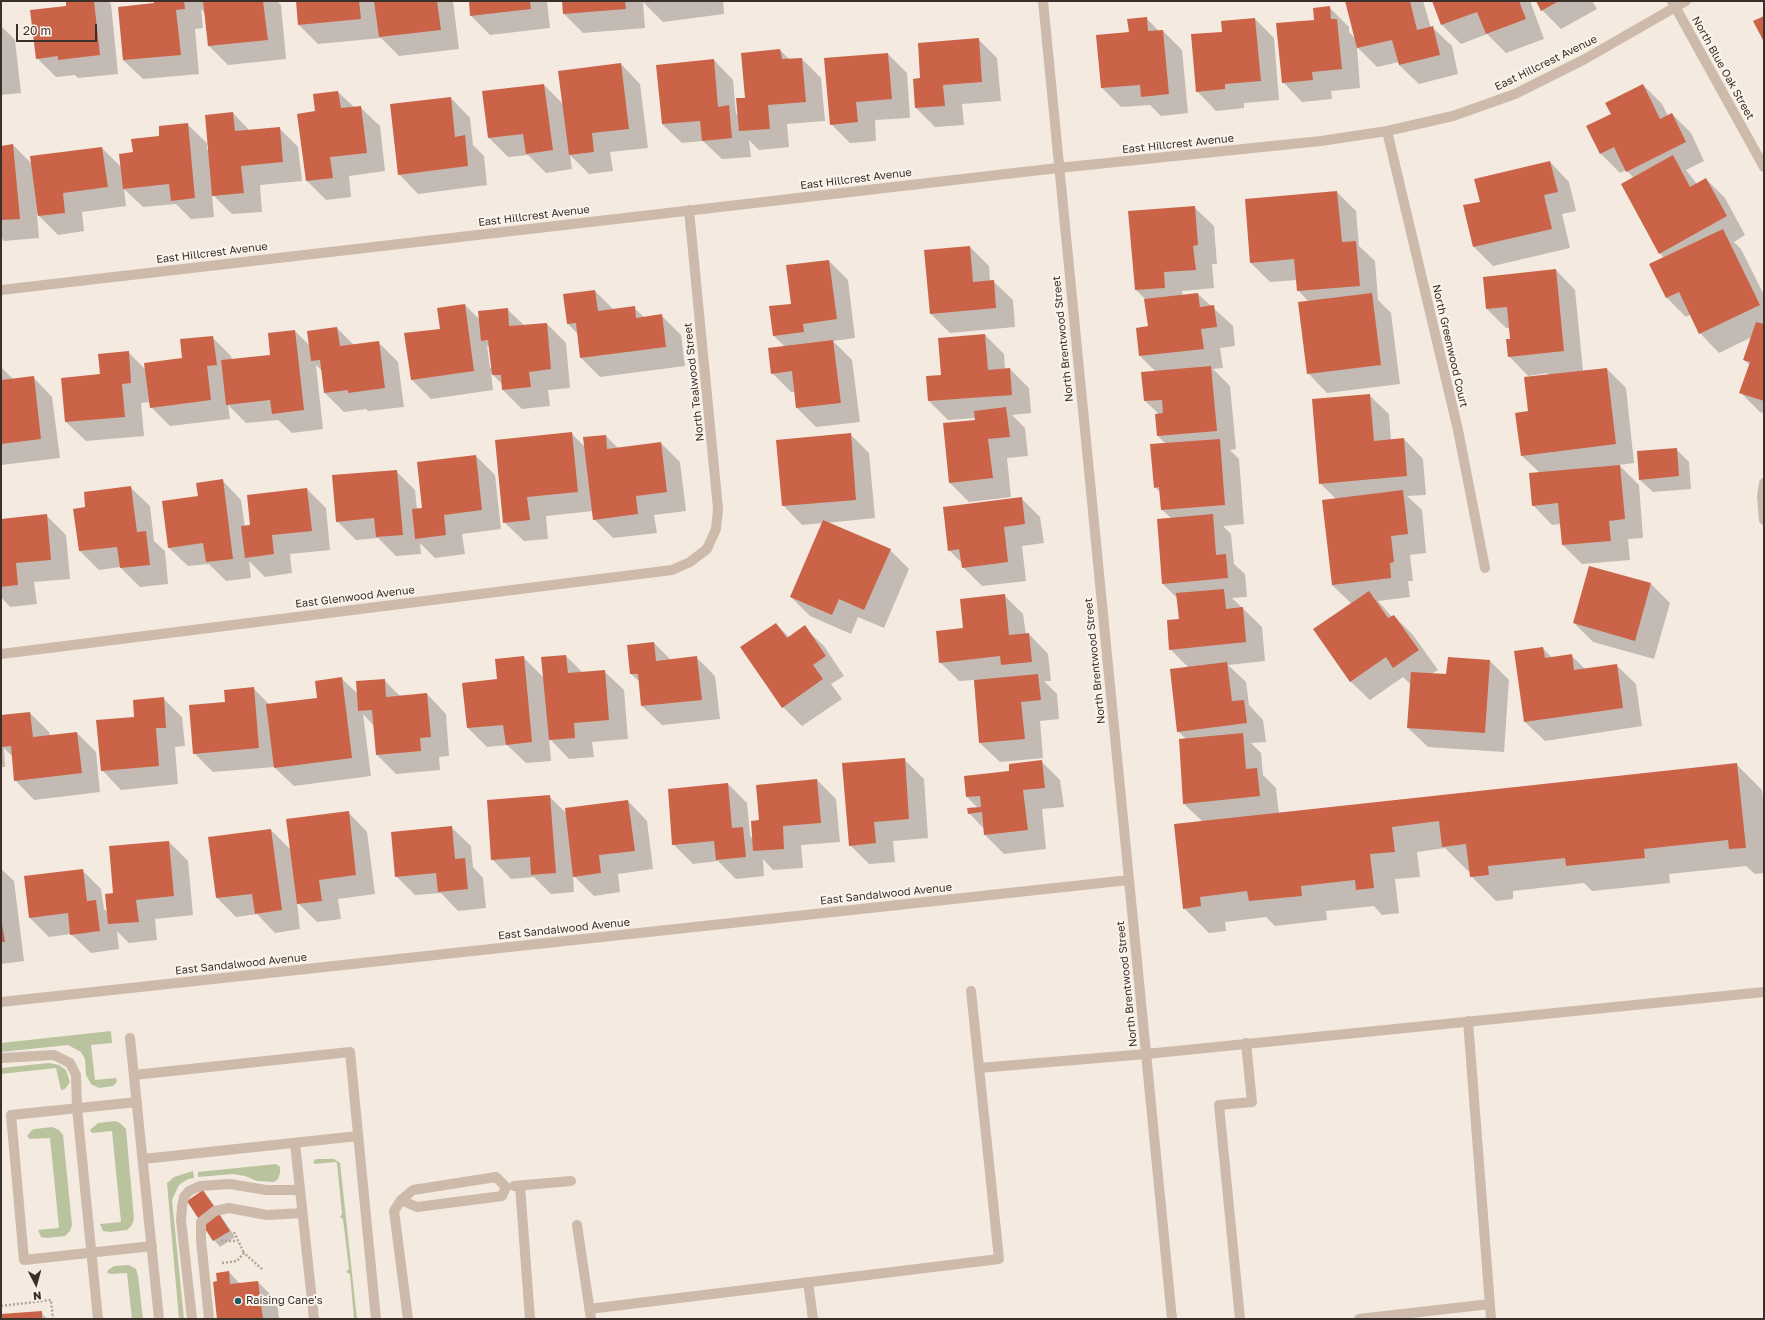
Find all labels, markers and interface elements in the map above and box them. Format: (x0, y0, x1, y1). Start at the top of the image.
street label: North Blue Oak Street (1689, 14, 1757, 122)
scale bar (18, 16, 99, 42)
text: 20 m (23, 23, 51, 38)
street label: East Hillcrest Avenue (1493, 32, 1599, 94)
street label: East Hillcrest Avenue (1121, 132, 1235, 156)
street label: East Hillcrest Avenue (799, 166, 913, 192)
street label: East Hillcrest Avenue (477, 203, 591, 229)
street label: East Hillcrest Avenue (155, 240, 269, 266)
street label: North Brentwood Street (1050, 275, 1076, 403)
street label: North Greenwood Court (1429, 283, 1471, 409)
street label: North Tealwood Street (681, 322, 707, 442)
street label: East Glenwood Avenue (294, 583, 416, 611)
street label: North Brentwood Street (1082, 597, 1108, 725)
street label: East Sandalwood Avenue (819, 881, 953, 907)
street label: East Sandalwood Avenue (497, 916, 631, 942)
street label: North Brentwood Street (1114, 920, 1140, 1048)
street label: East Sandalwood Avenue (174, 951, 308, 977)
north arrow (16, 1264, 56, 1304)
text: N (32, 1290, 42, 1303)
place label: Raising Cane's (246, 1294, 323, 1308)
marker: Raising Cane's (233, 1296, 243, 1306)

